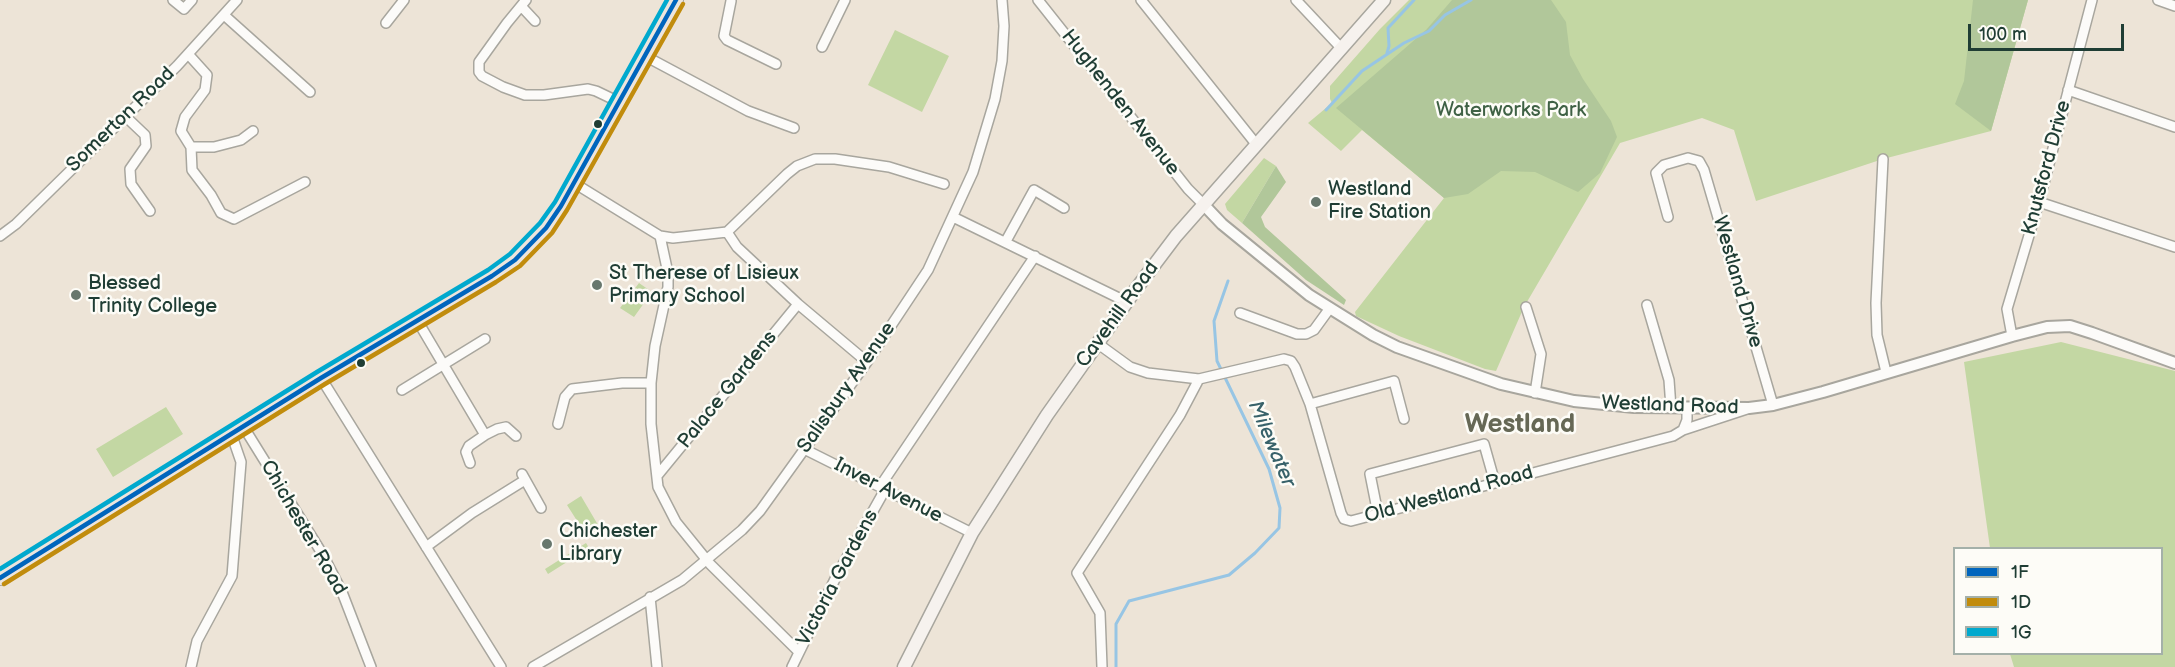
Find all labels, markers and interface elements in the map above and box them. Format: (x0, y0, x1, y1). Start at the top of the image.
scale bar (1971, 12, 2127, 50)
text: 100 m (1979, 24, 2027, 45)
street label: Hughenden Avenue (1056, 25, 1184, 181)
street label: Somerton Road (62, 62, 180, 178)
street label: Knutsford Drive (2017, 98, 2077, 238)
park label: Waterworks Park (1436, 99, 1586, 123)
unlabelled marker (592, 118, 604, 130)
place label: Westland Fire Station (1328, 178, 1431, 225)
marker: Westland Fire Station (1309, 195, 1323, 209)
street label: Westland Drive (1707, 213, 1767, 351)
street label: Cavehill Road (1071, 257, 1165, 373)
place label: St Therese of Lisieux Primary School (609, 262, 799, 309)
place label: Blessed Trinity College (88, 272, 217, 319)
marker: St Therese of Lisieux Primary School (590, 278, 604, 292)
marker: Blessed Trinity College (69, 288, 83, 302)
street label: Salisbury Avenue (793, 318, 901, 458)
street label: Palace Gardens (673, 326, 783, 454)
unlabelled marker (355, 357, 367, 369)
street label: Westland Road (1601, 392, 1739, 420)
water label: Milewater (1242, 397, 1300, 491)
district label: Westland (1465, 409, 1575, 441)
street label: Inver Avenue (830, 453, 946, 529)
street label: Chichester Road (255, 456, 351, 600)
street label: Old Westland Road (1362, 461, 1536, 529)
street label: Victoria Gardens (792, 506, 884, 650)
place label: Chichester Library (559, 520, 657, 567)
marker: Chichester Library (540, 537, 554, 551)
legend (1953, 547, 2163, 655)
text: 1F (2011, 562, 2029, 583)
text: 1D (2011, 592, 2031, 613)
text: 1G (2011, 622, 2031, 643)

